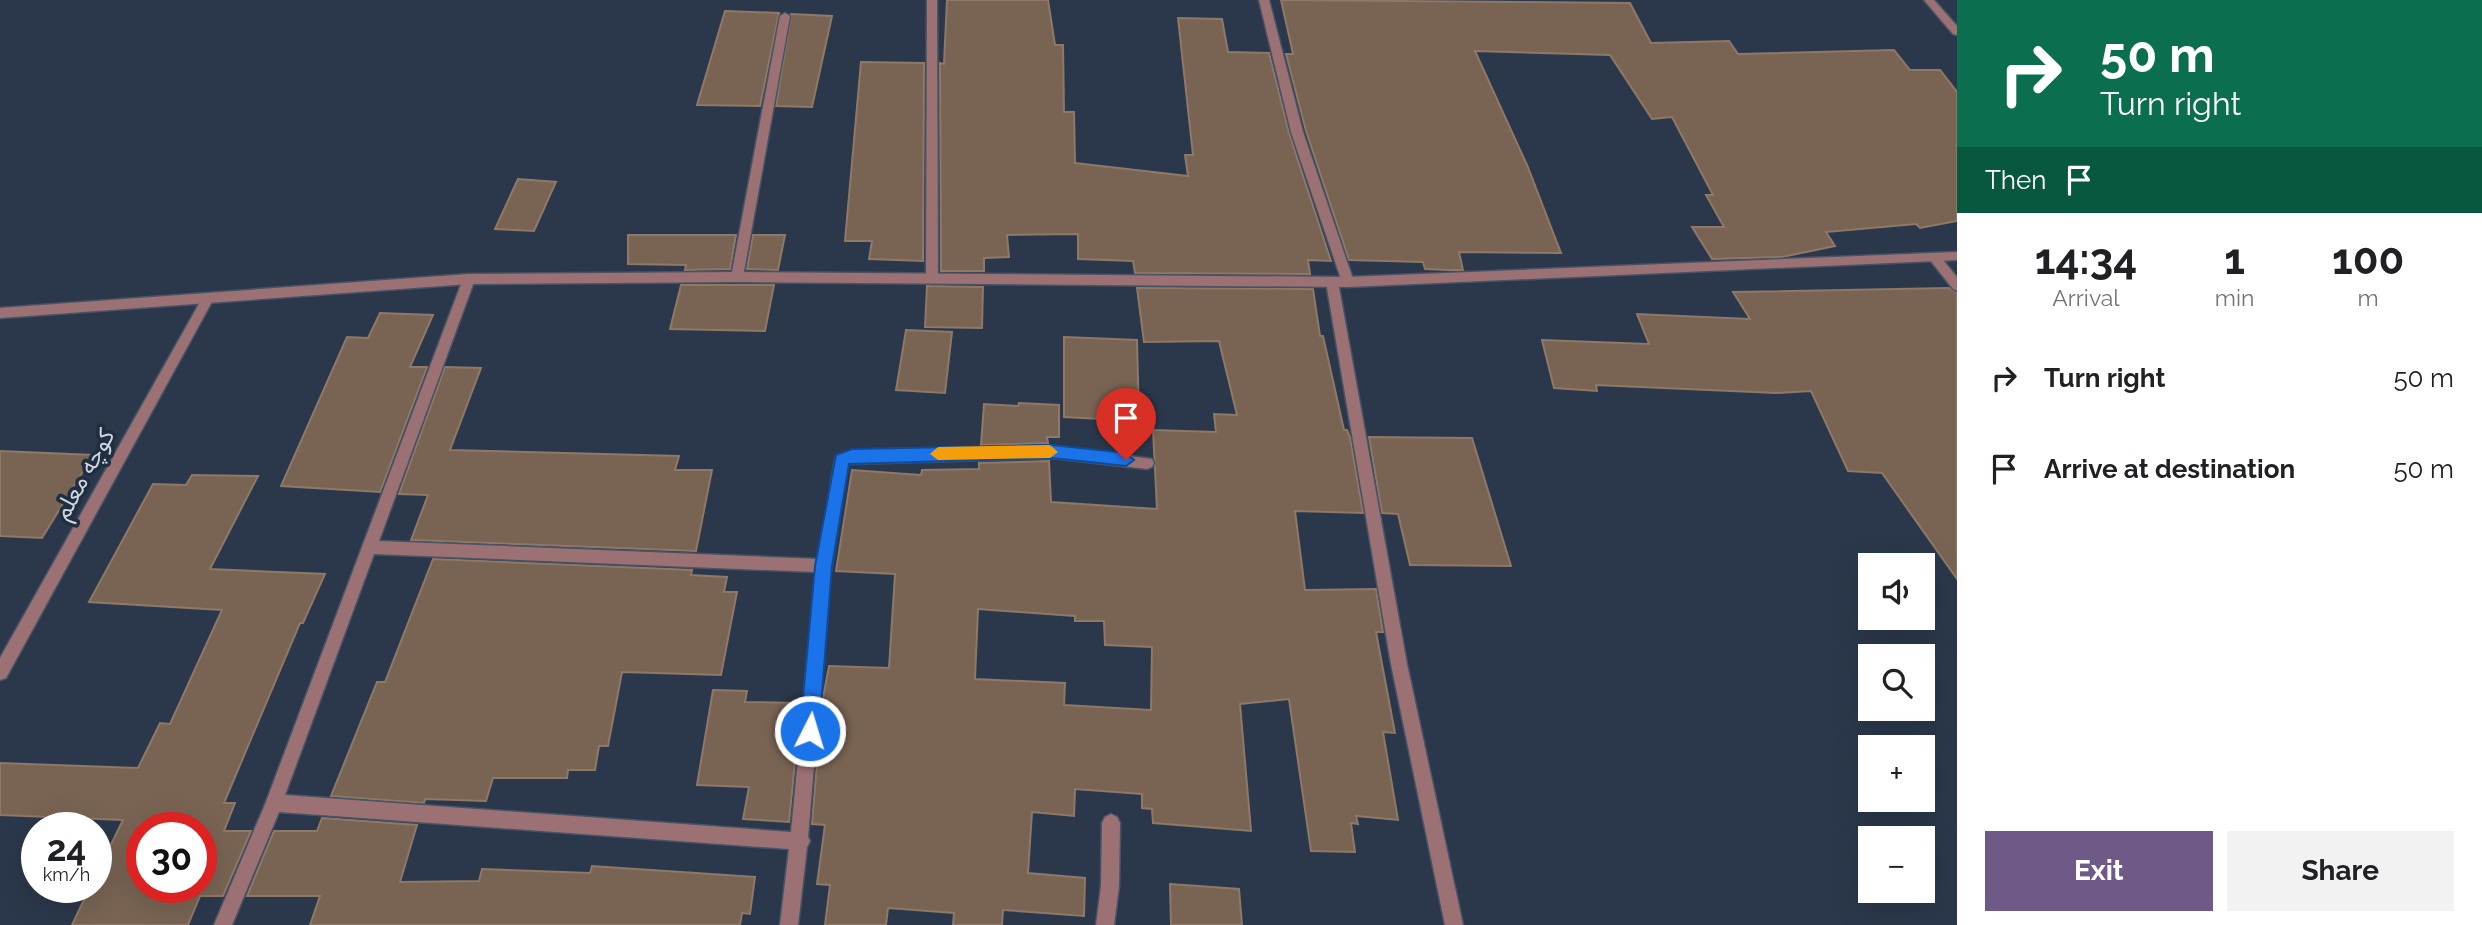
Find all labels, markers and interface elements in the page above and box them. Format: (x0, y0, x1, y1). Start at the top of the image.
text: 50 m (2100, 26, 2215, 83)
icon: right (1985, 28, 2076, 119)
text: Turn right (2100, 85, 2241, 122)
icon: arrive (2060, 161, 2098, 199)
text: Then (1985, 165, 2046, 195)
text: 14:34 (2035, 235, 2137, 284)
text: 1 (2224, 235, 2245, 284)
text: 100 (2332, 235, 2404, 284)
text: Arrival (2052, 284, 2120, 311)
text: min (2215, 284, 2254, 311)
text: m (2358, 284, 2379, 311)
icon: right (1985, 359, 2023, 397)
text: Turn right (2044, 363, 2165, 393)
text: 50 m (2393, 363, 2454, 393)
pin (1096, 388, 1156, 460)
icon: arrive (1107, 399, 1145, 437)
street label: کوچه معلم (47, 422, 123, 526)
icon: arrive (1985, 450, 2023, 488)
text: Arrive at destination (2044, 454, 2295, 484)
text: 50 m (2393, 454, 2454, 484)
map controls (1858, 553, 1935, 903)
button: sound (1858, 553, 1935, 630)
button: search (1858, 644, 1935, 721)
position arrow (773, 694, 847, 768)
button: + (1858, 735, 1935, 812)
speed limit sign: 30 (126, 812, 217, 903)
button: − (1858, 826, 1935, 903)
text: 24 (47, 828, 86, 869)
button: Exit (1985, 831, 2213, 911)
button: Share (2227, 831, 2454, 911)
text: km/h (43, 864, 90, 885)

